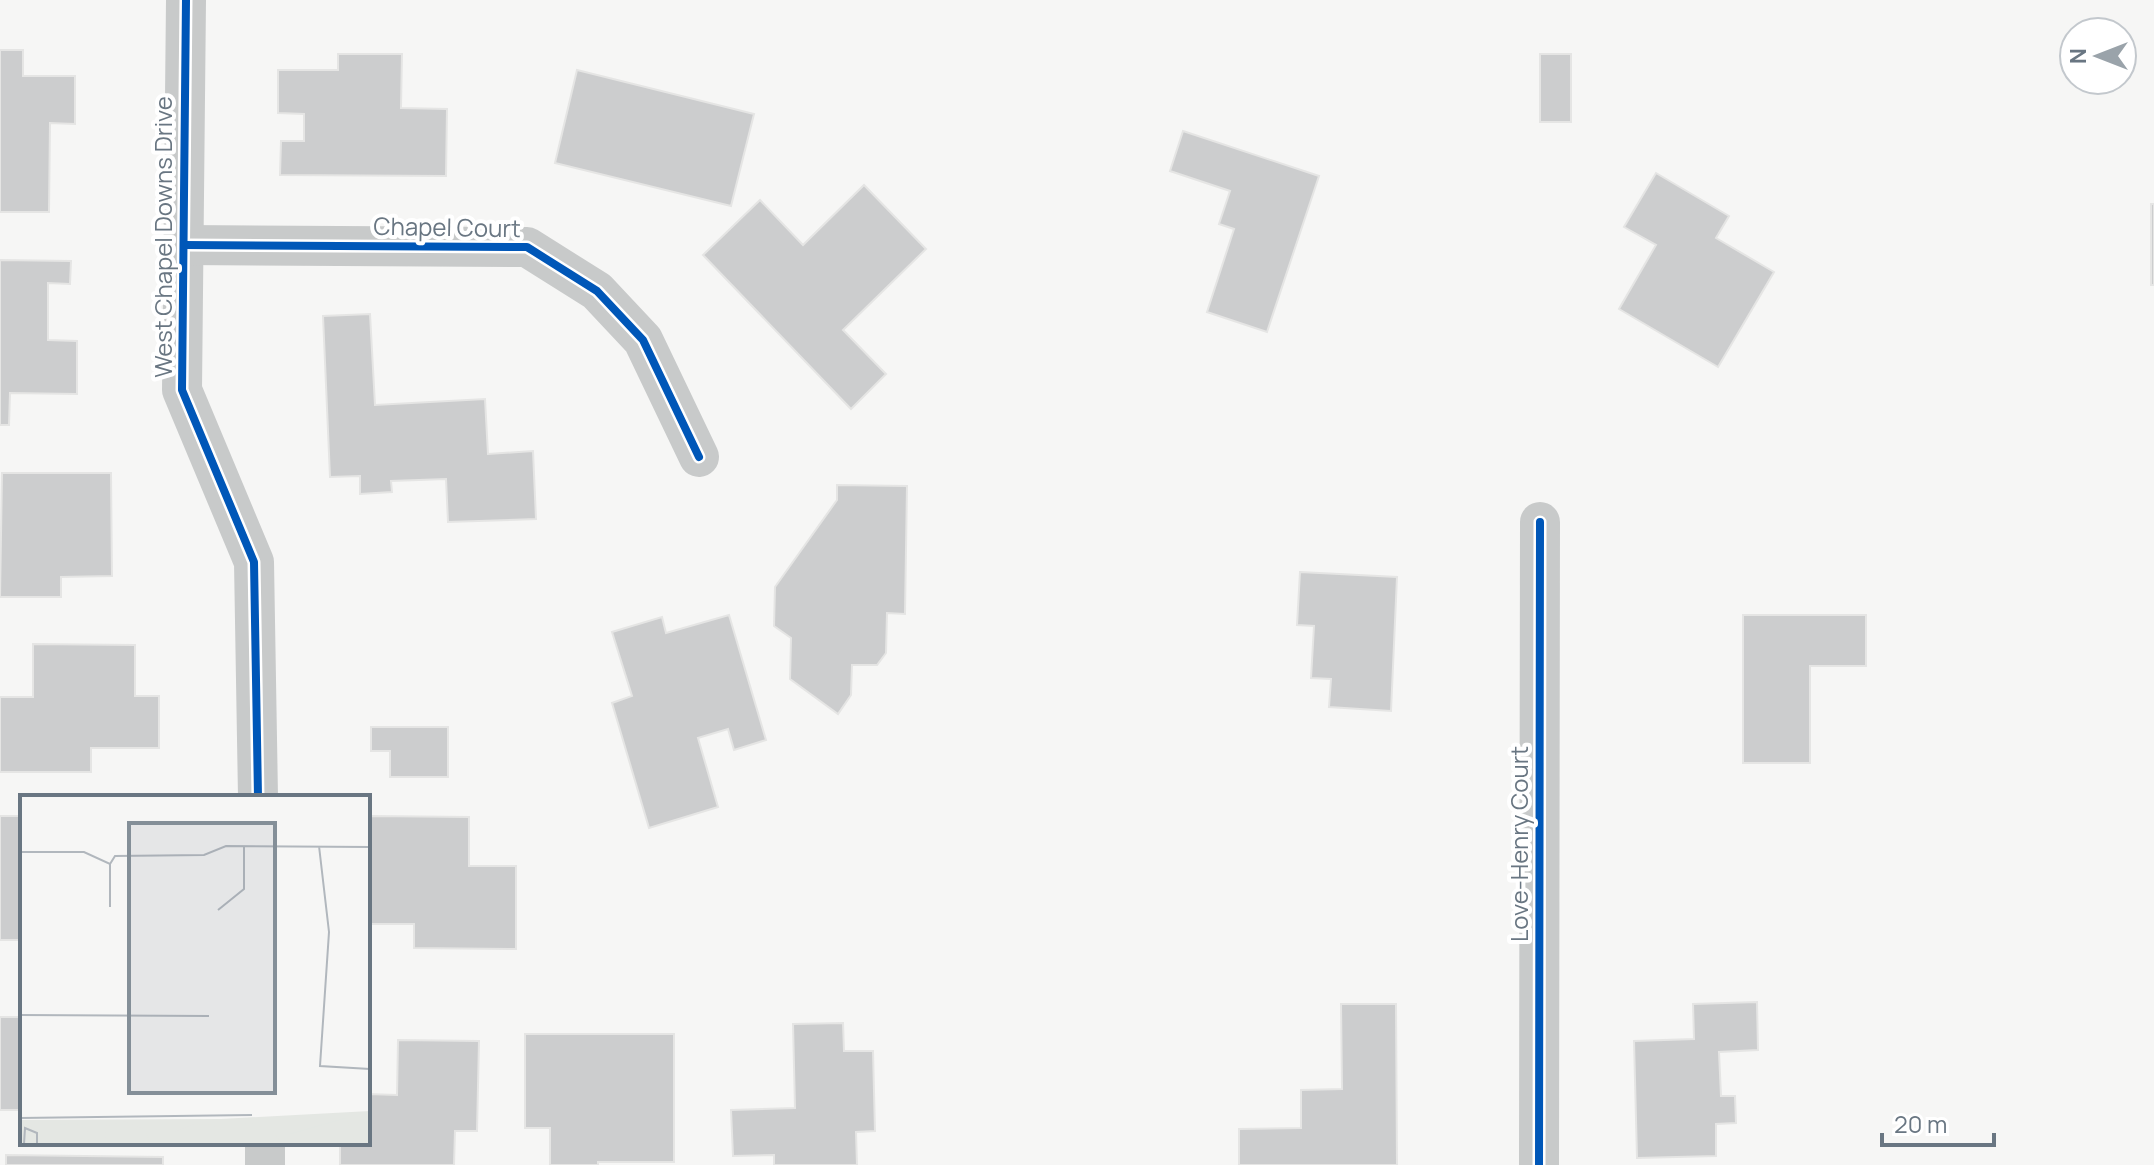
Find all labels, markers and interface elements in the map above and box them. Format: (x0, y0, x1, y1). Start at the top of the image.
north arrow (2058, 16, 2138, 96)
text: N (2063, 48, 2093, 64)
street label: West Chapel Downs Drive (146, 96, 179, 378)
street label: Chapel Court (373, 209, 521, 244)
street label: Love-Henry Court (1502, 746, 1535, 942)
inset map (20, 795, 370, 1145)
scale bar (1882, 1097, 1994, 1147)
text: 20 m (1894, 1107, 1947, 1140)

